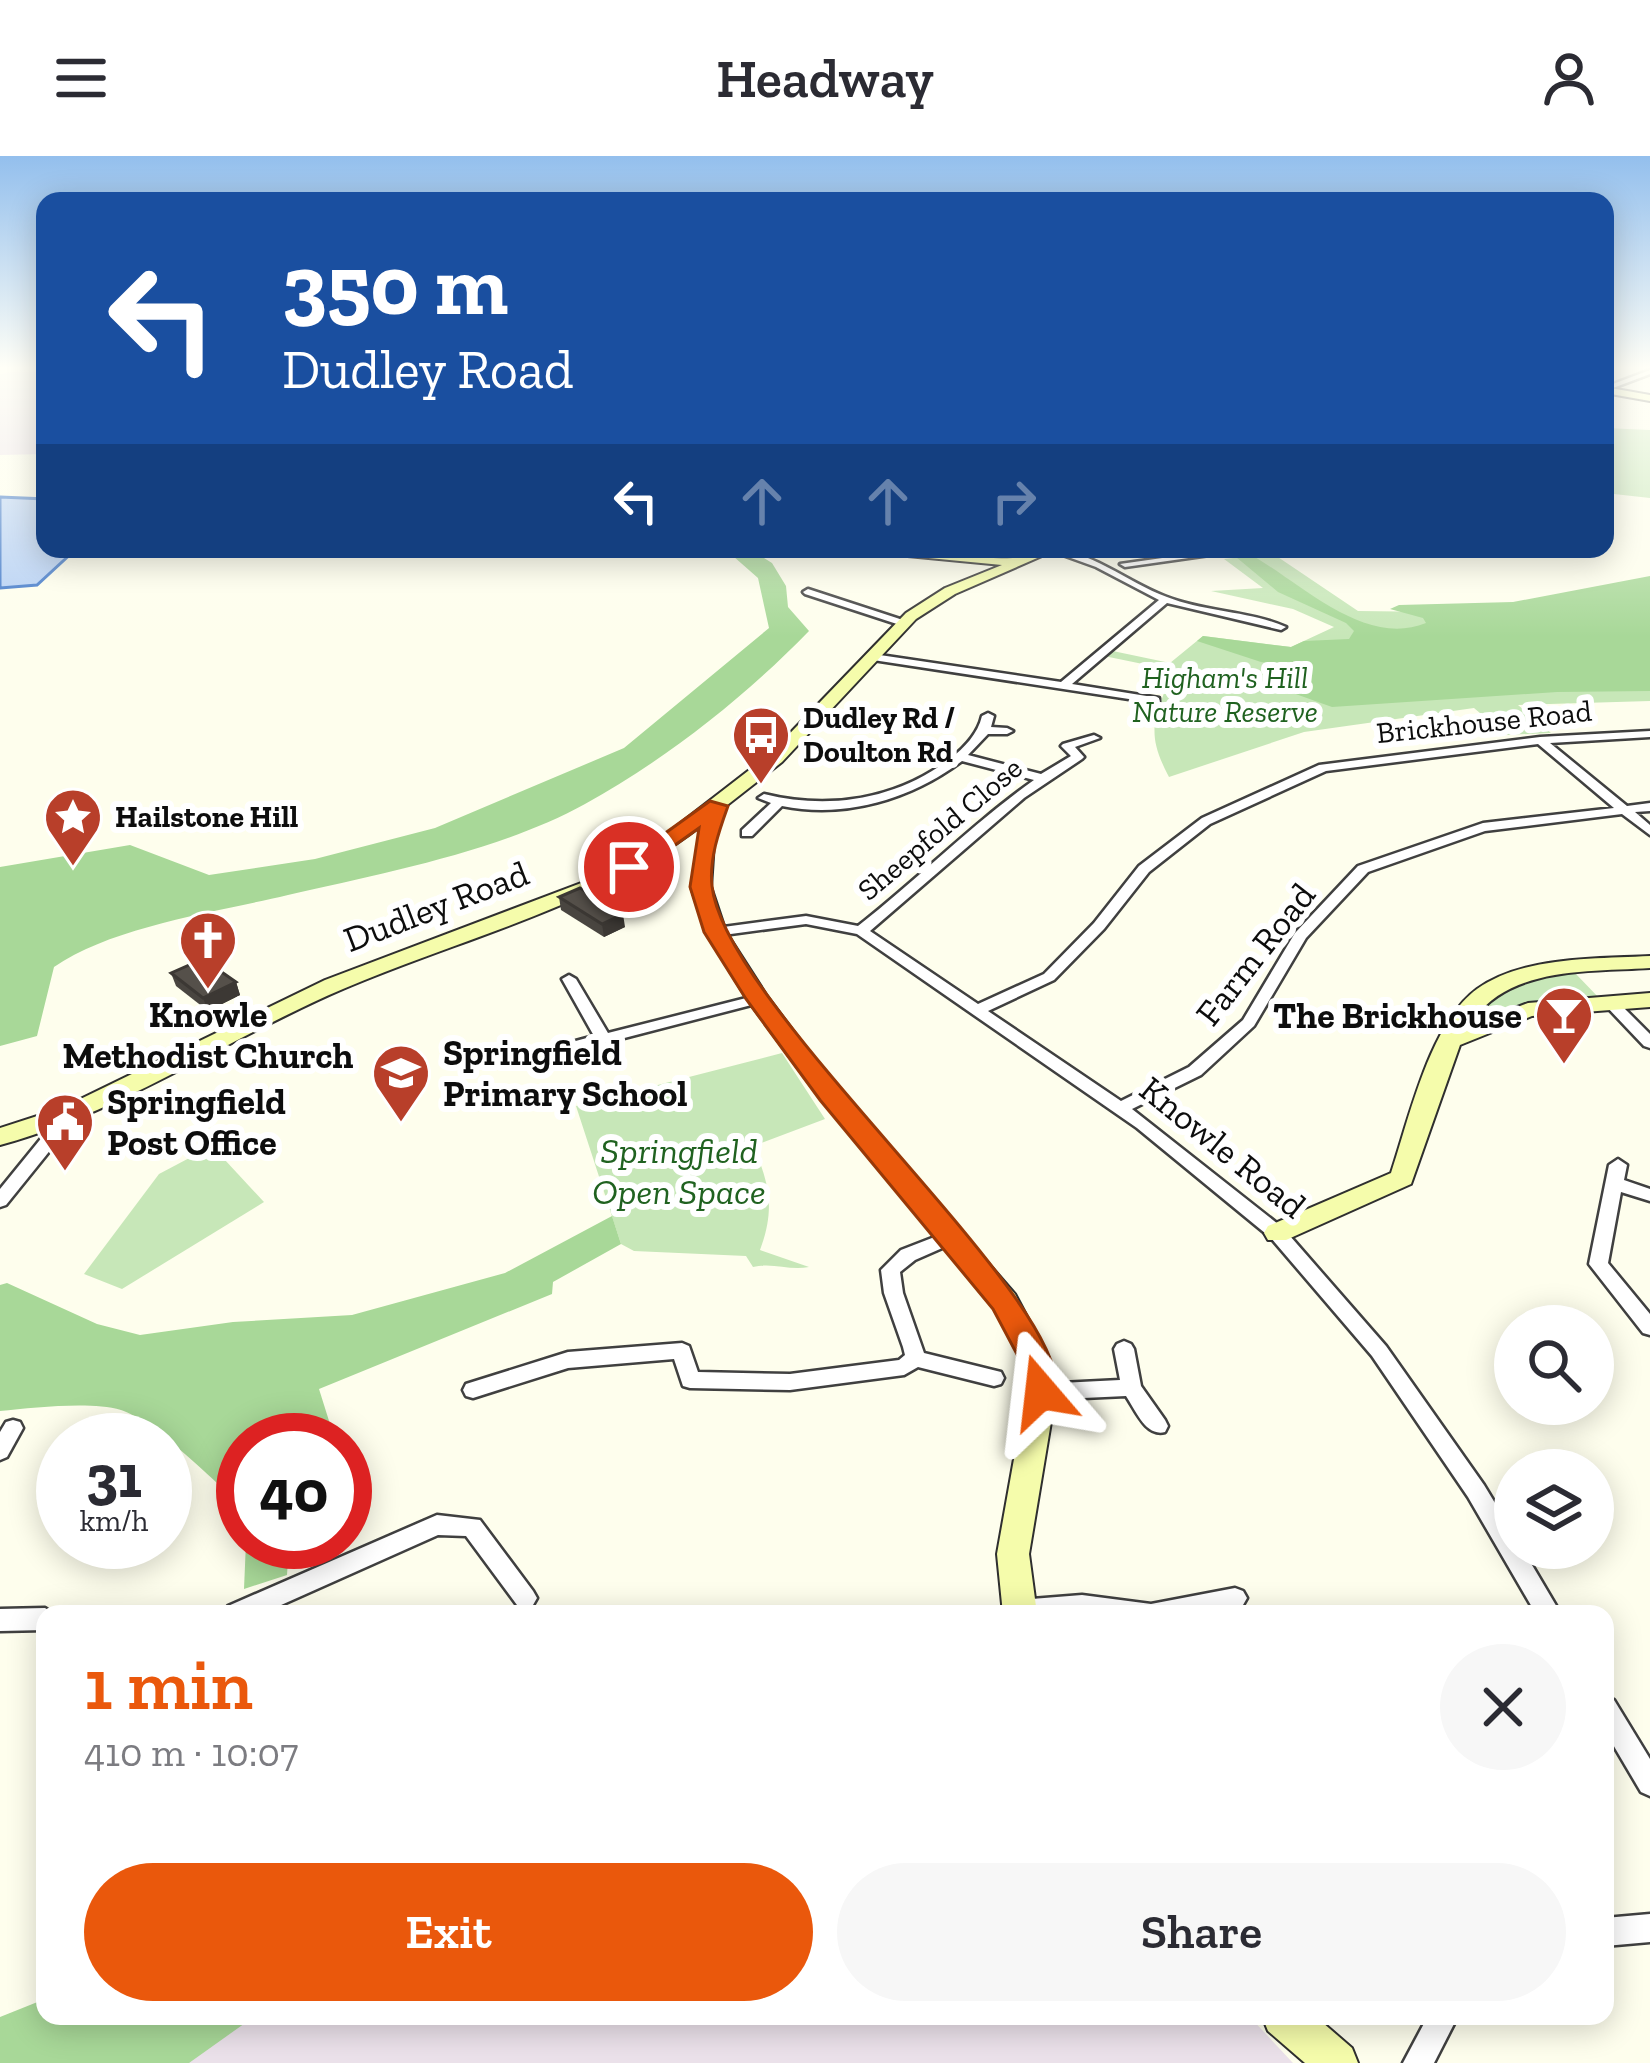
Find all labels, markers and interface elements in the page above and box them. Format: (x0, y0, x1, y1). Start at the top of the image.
icon: menu (48, 45, 114, 111)
icon: person (1536, 45, 1602, 111)
text: Headway (716, 46, 934, 111)
text: 350 m (282, 235, 508, 336)
icon: left (84, 240, 240, 396)
text: Dudley Road (282, 337, 573, 402)
icon: left (603, 468, 669, 534)
icon: ahead (729, 468, 795, 534)
icon: ahead (855, 468, 921, 534)
icon: right (981, 468, 1047, 534)
park label: Higham's Hill Nature Reserve (1132, 660, 1318, 730)
street label: Brickhouse Road (1375, 693, 1594, 751)
place label: Dudley Rd / Doulton Rd (803, 700, 955, 770)
bus stop icon: Dudley Rd / Doulton Rd (730, 704, 792, 786)
street label: Sheepfold Close (850, 750, 1030, 908)
place icon: Hailstone Hill (42, 786, 104, 868)
place label: Hailstone Hill (115, 799, 299, 835)
pin (578, 816, 680, 918)
icon: arrive (596, 834, 662, 900)
street label: Dudley Road (338, 851, 535, 961)
street label: Farm Road (1186, 874, 1324, 1034)
church icon: Knowle Methodist Church (177, 909, 239, 991)
bar icon: The Brickhouse (1533, 984, 1595, 1066)
place label: Knowle Methodist Church (63, 993, 354, 1077)
place label: The Brickhouse (1273, 994, 1522, 1037)
place label: Springfield Primary School (443, 1031, 688, 1115)
school or university icon: Springfield Primary School (370, 1042, 432, 1124)
street label: Knowle Road (1131, 1067, 1315, 1227)
place label: Springfield Post Office (107, 1080, 286, 1164)
public building icon: Springfield Post Office (34, 1091, 96, 1173)
park label: Springfield Open Space (592, 1129, 766, 1213)
map controls (1494, 1305, 1614, 1569)
button: search (1494, 1305, 1614, 1425)
position arrow (978, 1329, 1104, 1455)
speed limit sign: 40 (216, 1413, 372, 1569)
text: 31 (86, 1440, 142, 1512)
button: layers (1494, 1449, 1614, 1569)
text: km/h (80, 1503, 148, 1539)
text: 1 min (84, 1641, 253, 1727)
button: close (1440, 1644, 1566, 1770)
text: 410 m · 10:07 (84, 1729, 298, 1776)
button: Exit (84, 1863, 813, 2001)
button: Share (837, 1863, 1566, 2001)

